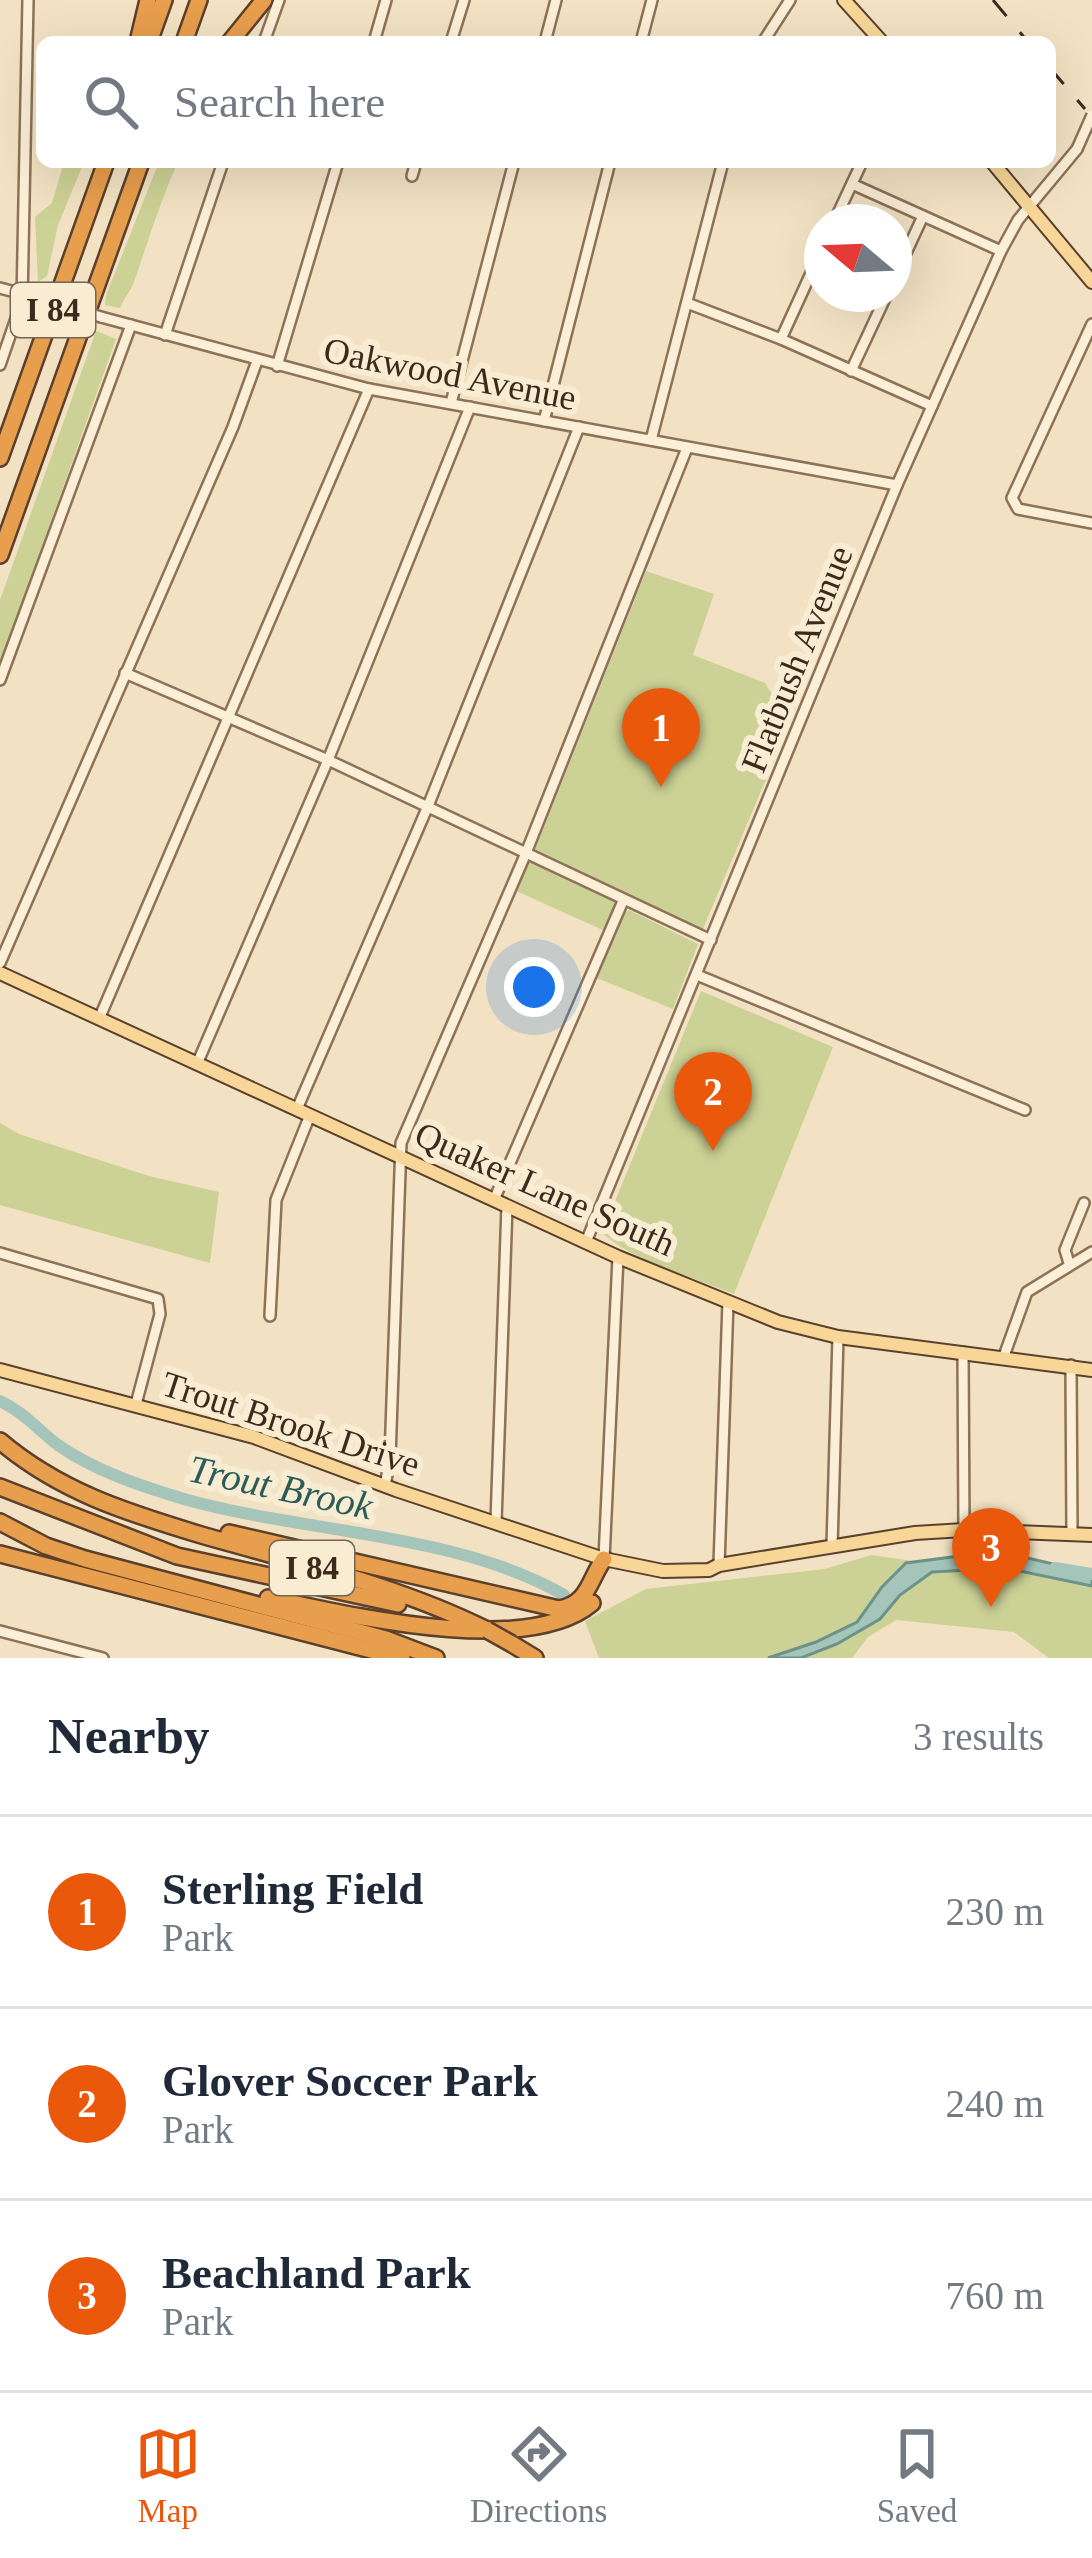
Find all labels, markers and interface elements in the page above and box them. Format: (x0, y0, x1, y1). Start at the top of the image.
search box (36, 36, 1056, 168)
icon: search (78, 69, 144, 135)
text: Search here (174, 77, 385, 127)
north arrow (804, 204, 912, 312)
road number: I 84 (11, 283, 95, 337)
street label: Oakwood Avenue (320, 330, 580, 418)
street label: Flatbush Avenue (733, 540, 861, 778)
pin: 1 (622, 688, 700, 787)
your location (504, 957, 564, 1017)
pin: 2 (674, 1052, 752, 1151)
street label: Quaker Lane South (409, 1114, 681, 1264)
street label: Trout Brook Drive (157, 1362, 425, 1486)
water label: Trout Brook (185, 1445, 377, 1529)
pin: 3 (952, 1508, 1030, 1607)
road number: I 84 (270, 1541, 354, 1595)
text: Nearby (48, 1708, 209, 1764)
text: 3 results (913, 1715, 1044, 1758)
text: Sterling Field (162, 1864, 423, 1914)
text: 1 (77, 1890, 97, 1933)
text: 230 m (945, 1890, 1044, 1933)
text: Park (162, 1916, 234, 1959)
text: Glover Soccer Park (162, 2056, 538, 2106)
text: 2 (77, 2082, 97, 2125)
text: 240 m (945, 2082, 1044, 2125)
text: Park (162, 2108, 234, 2151)
text: Beachland Park (162, 2248, 471, 2298)
text: 3 (77, 2274, 97, 2317)
text: 760 m (945, 2274, 1044, 2317)
text: Park (162, 2300, 234, 2343)
tab: Map (135, 2421, 201, 2530)
tab: Directions (470, 2421, 607, 2530)
tab: Saved (877, 2421, 957, 2530)

